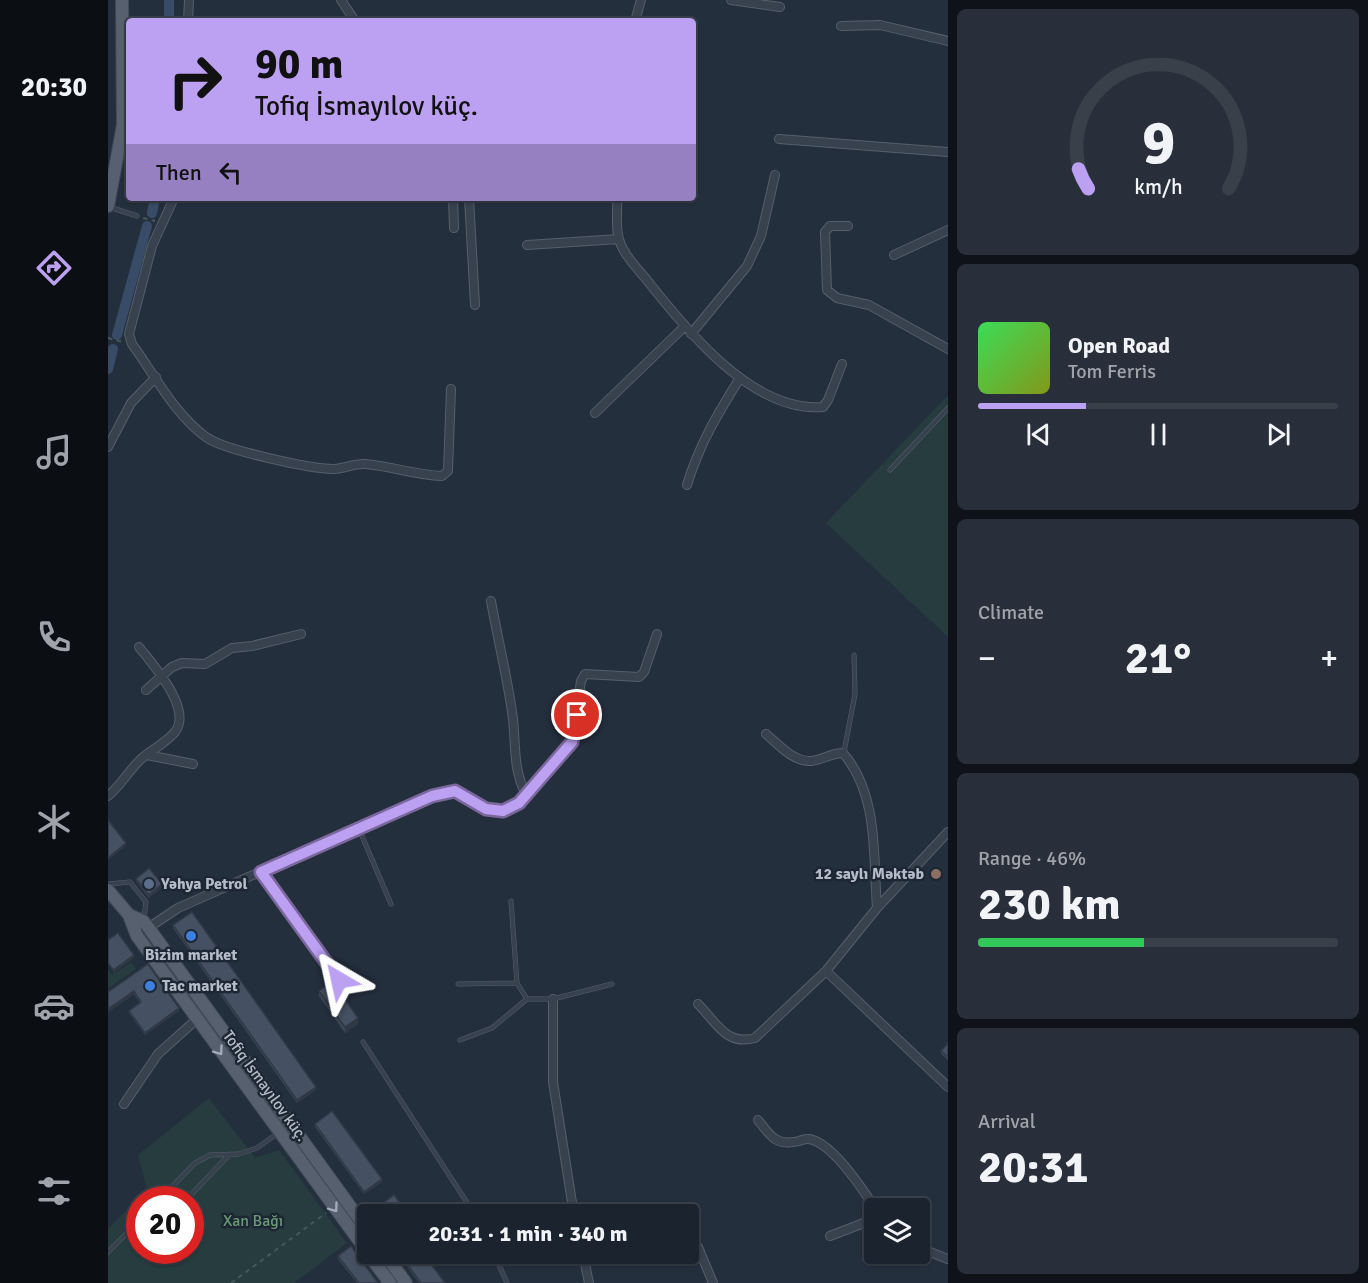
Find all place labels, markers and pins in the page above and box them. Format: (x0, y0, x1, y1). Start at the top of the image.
pin (551, 689, 602, 740)
place label: 12 saylı Məktəb (815, 864, 924, 884)
marker: 12 saylı Məktəb (929, 867, 943, 881)
place label: Yəhya Petrol (160, 874, 247, 894)
marker: Yəhya Petrol (142, 877, 156, 891)
marker: Bizim market (184, 929, 198, 943)
place label: Bizim market (145, 945, 237, 965)
place label: Tac market (162, 976, 238, 996)
marker: Tac market (143, 979, 157, 993)

